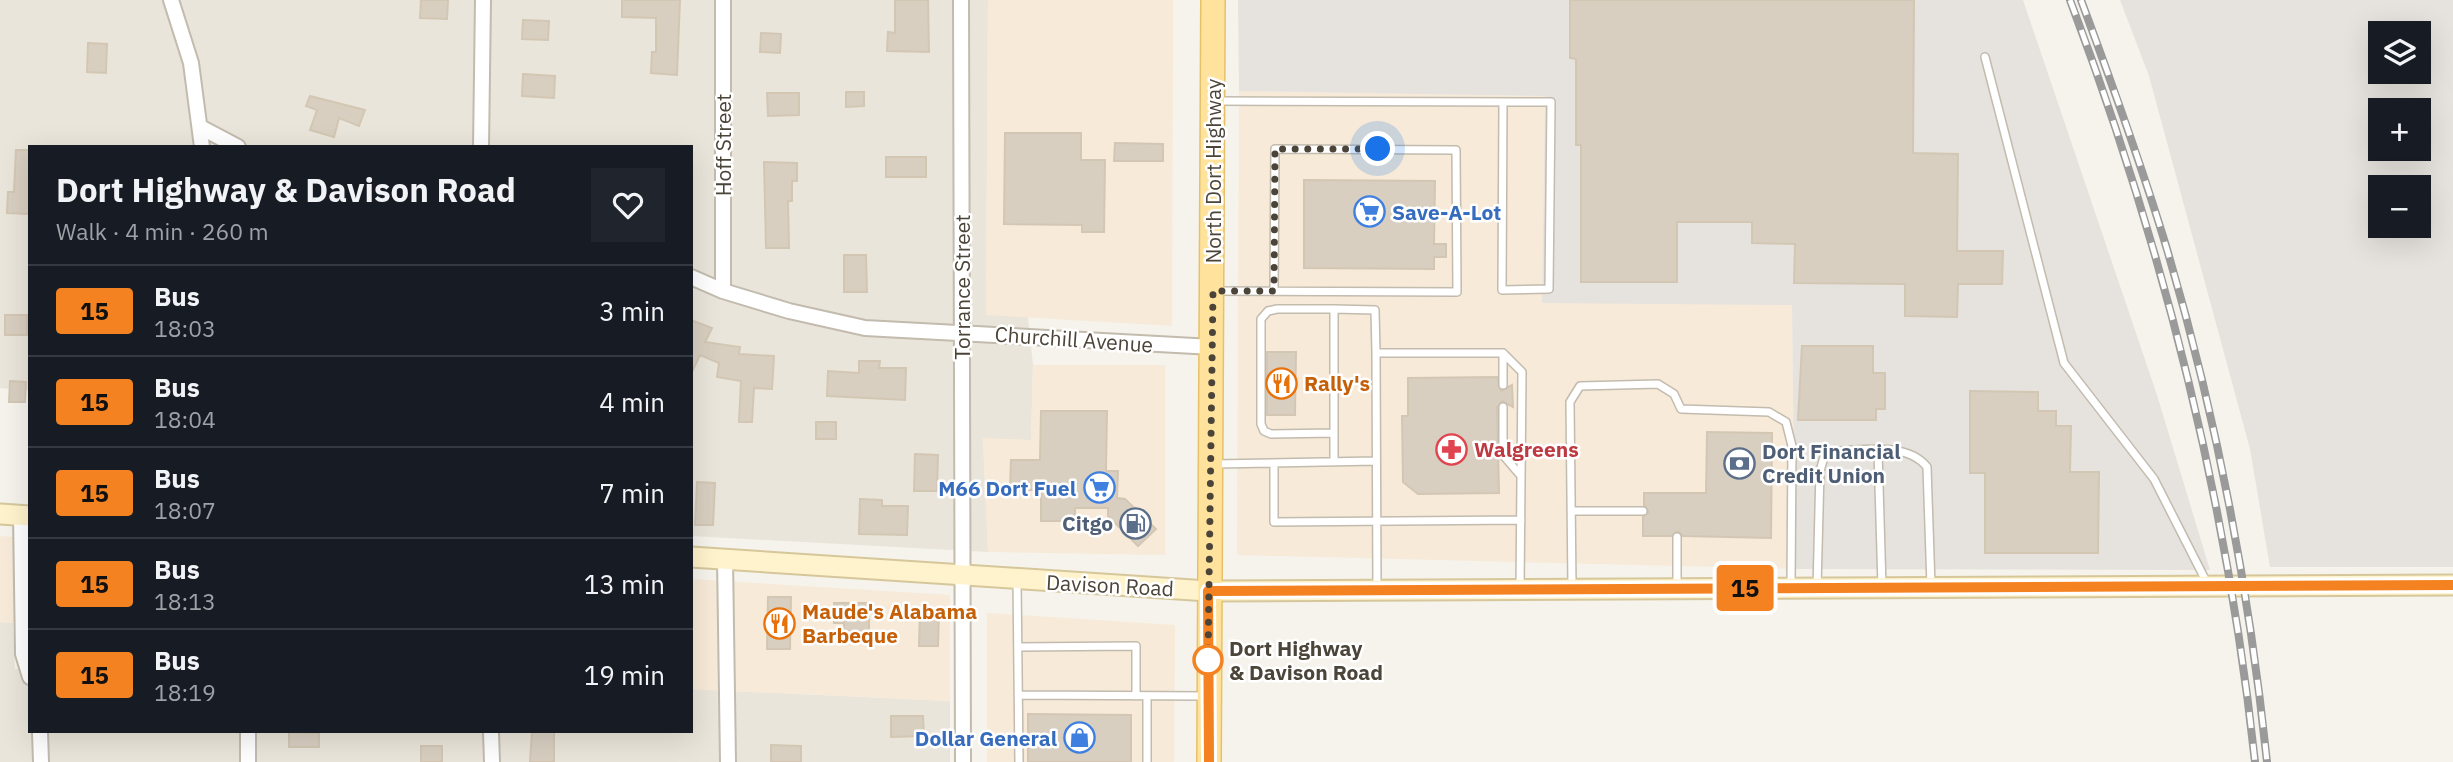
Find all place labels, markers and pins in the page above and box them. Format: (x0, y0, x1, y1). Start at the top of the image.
supermarket icon: Save-A-Lot (1352, 195, 1386, 229)
place label: Save-A-Lot (1392, 198, 1501, 226)
restaurant icon: Rally's (1264, 366, 1298, 400)
place label: Rally's (1304, 369, 1370, 397)
pharmacy icon: Walgreens (1434, 432, 1468, 466)
place label: Walgreens (1474, 435, 1579, 463)
place label: Dort Financial Credit Union (1762, 437, 1901, 489)
bank icon: Dort Financial Credit Union (1722, 446, 1756, 480)
supermarket icon: M66 Dort Fuel (1082, 471, 1116, 505)
place label: M66 Dort Fuel (938, 474, 1076, 502)
fuel station icon: Citgo (1119, 506, 1153, 540)
place label: Citgo (1062, 509, 1113, 537)
place label: Maude's Alabama Barbeque (802, 597, 977, 649)
restaurant icon: Maude's Alabama Barbeque (762, 606, 796, 640)
place label: Dort Highway & Davison Road (1229, 634, 1383, 686)
marker: Dort Highway & Davison Road (1193, 645, 1223, 675)
shop icon: Dollar General (1063, 721, 1097, 755)
place label: Dollar General (915, 724, 1057, 752)

